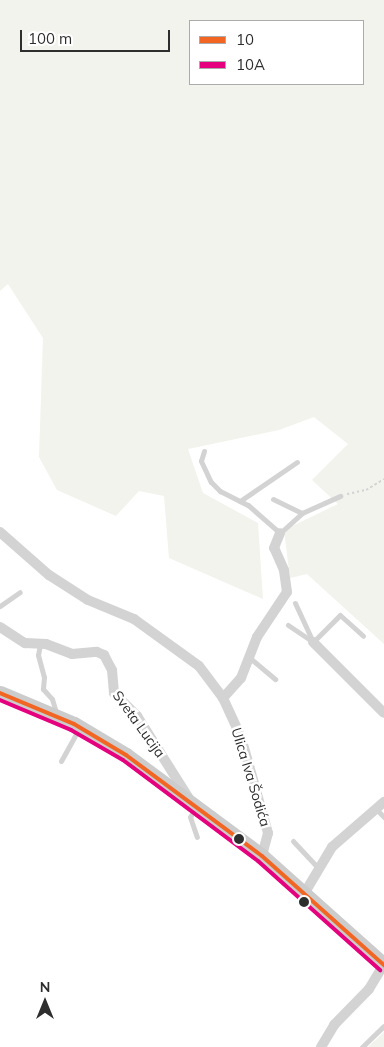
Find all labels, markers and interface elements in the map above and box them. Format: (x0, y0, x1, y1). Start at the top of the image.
scale bar (22, 20, 172, 52)
legend (189, 20, 364, 85)
text: 100 m (28, 29, 72, 48)
text: 10 (236, 30, 254, 49)
text: 10A (236, 55, 265, 74)
street label: Sveta Lucija (109, 687, 169, 761)
street label: Ulica Iva Šodića (228, 726, 274, 828)
unlabelled marker (234, 834, 244, 844)
unlabelled marker (299, 897, 309, 907)
north arrow (20, 977, 70, 1027)
text: N (40, 978, 50, 996)

